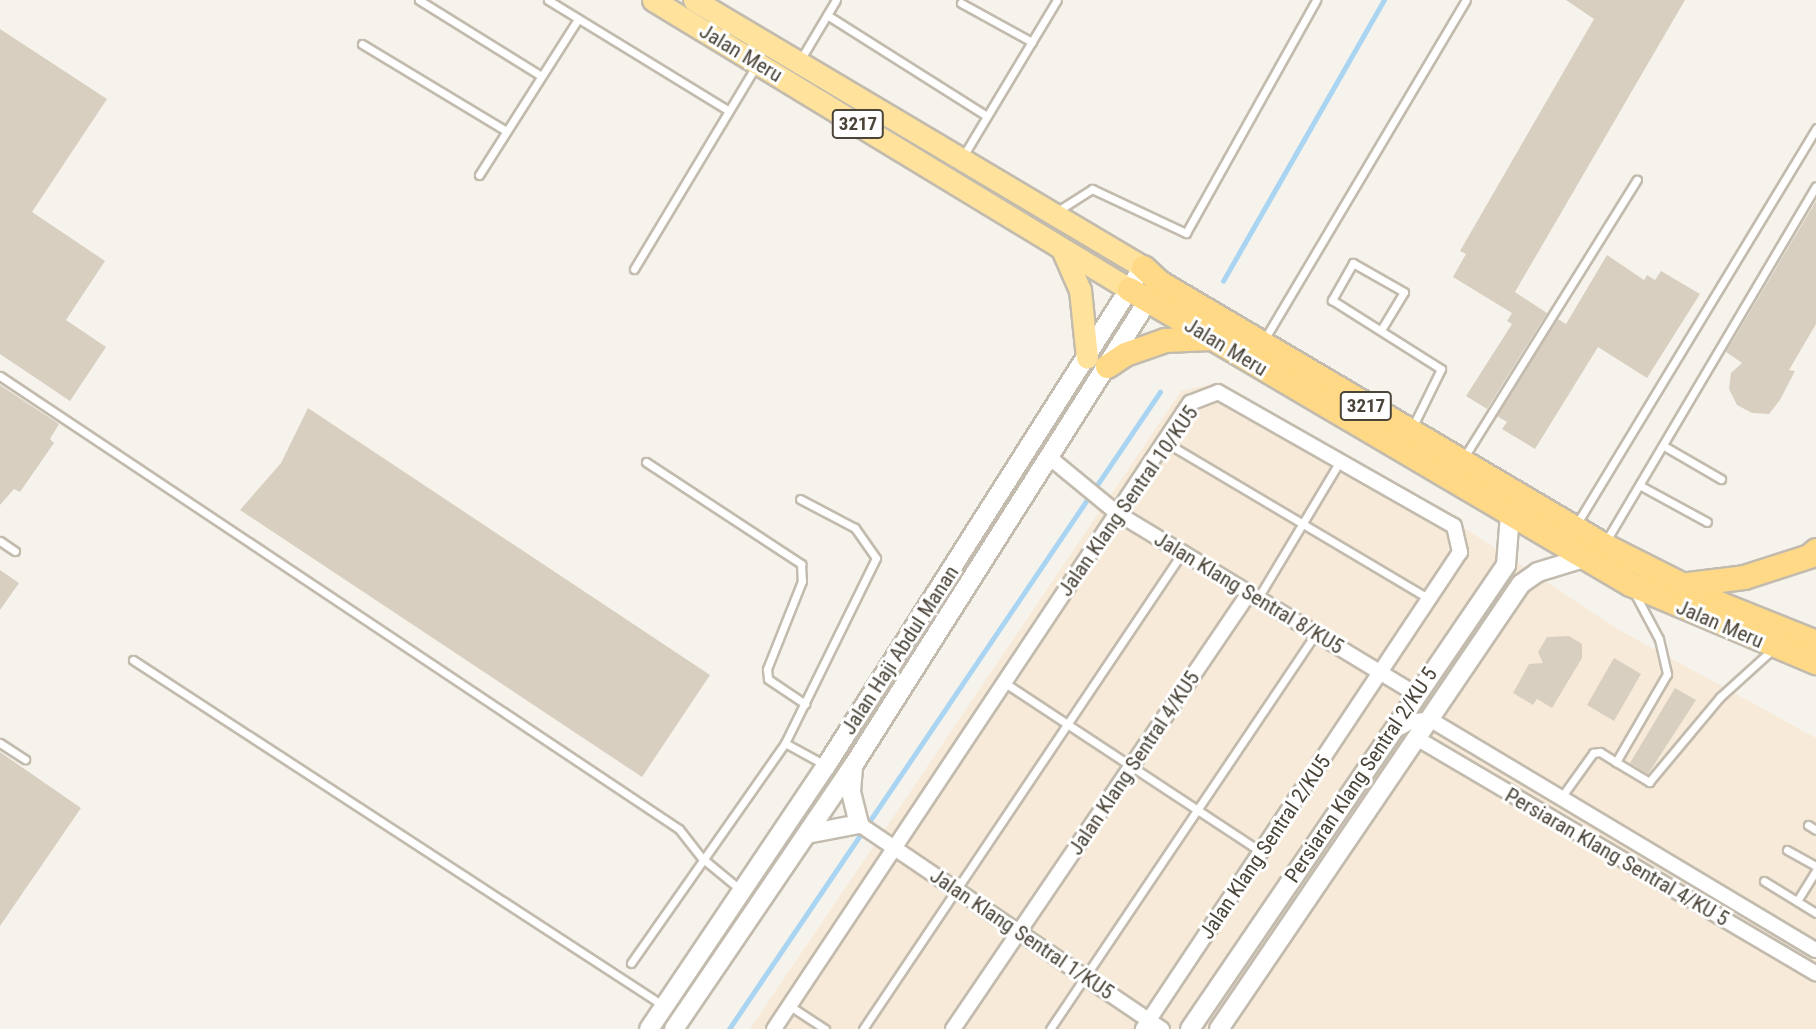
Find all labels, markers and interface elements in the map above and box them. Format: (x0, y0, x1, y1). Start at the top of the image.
street label: Jalan Meru (695, 18, 787, 88)
road number: 3217 (832, 108, 884, 140)
street label: Jalan Meru (1180, 312, 1272, 382)
road number: 3217 (1340, 390, 1392, 422)
street label: Jalan Klang Sentral 10/KU5 (1053, 401, 1203, 601)
street label: Jalan Klang Sentral 8/KU5 (1150, 526, 1348, 660)
street label: Jalan Haji Abdul Manan (836, 561, 964, 739)
street label: Jalan Meru (1673, 594, 1767, 654)
street label: Persiaran Klang Sentral 2/KU 5 (1279, 663, 1443, 887)
street label: Jalan Klang Sentral 4/KU5 (1063, 666, 1205, 860)
street label: Jalan Klang Sentral 2/KU5 (1194, 750, 1336, 944)
street label: Persiaran Klang Sentral 4/KU 5 (1501, 783, 1733, 931)
street label: Jalan Klang Sentral 1/KU5 (925, 863, 1119, 1005)

